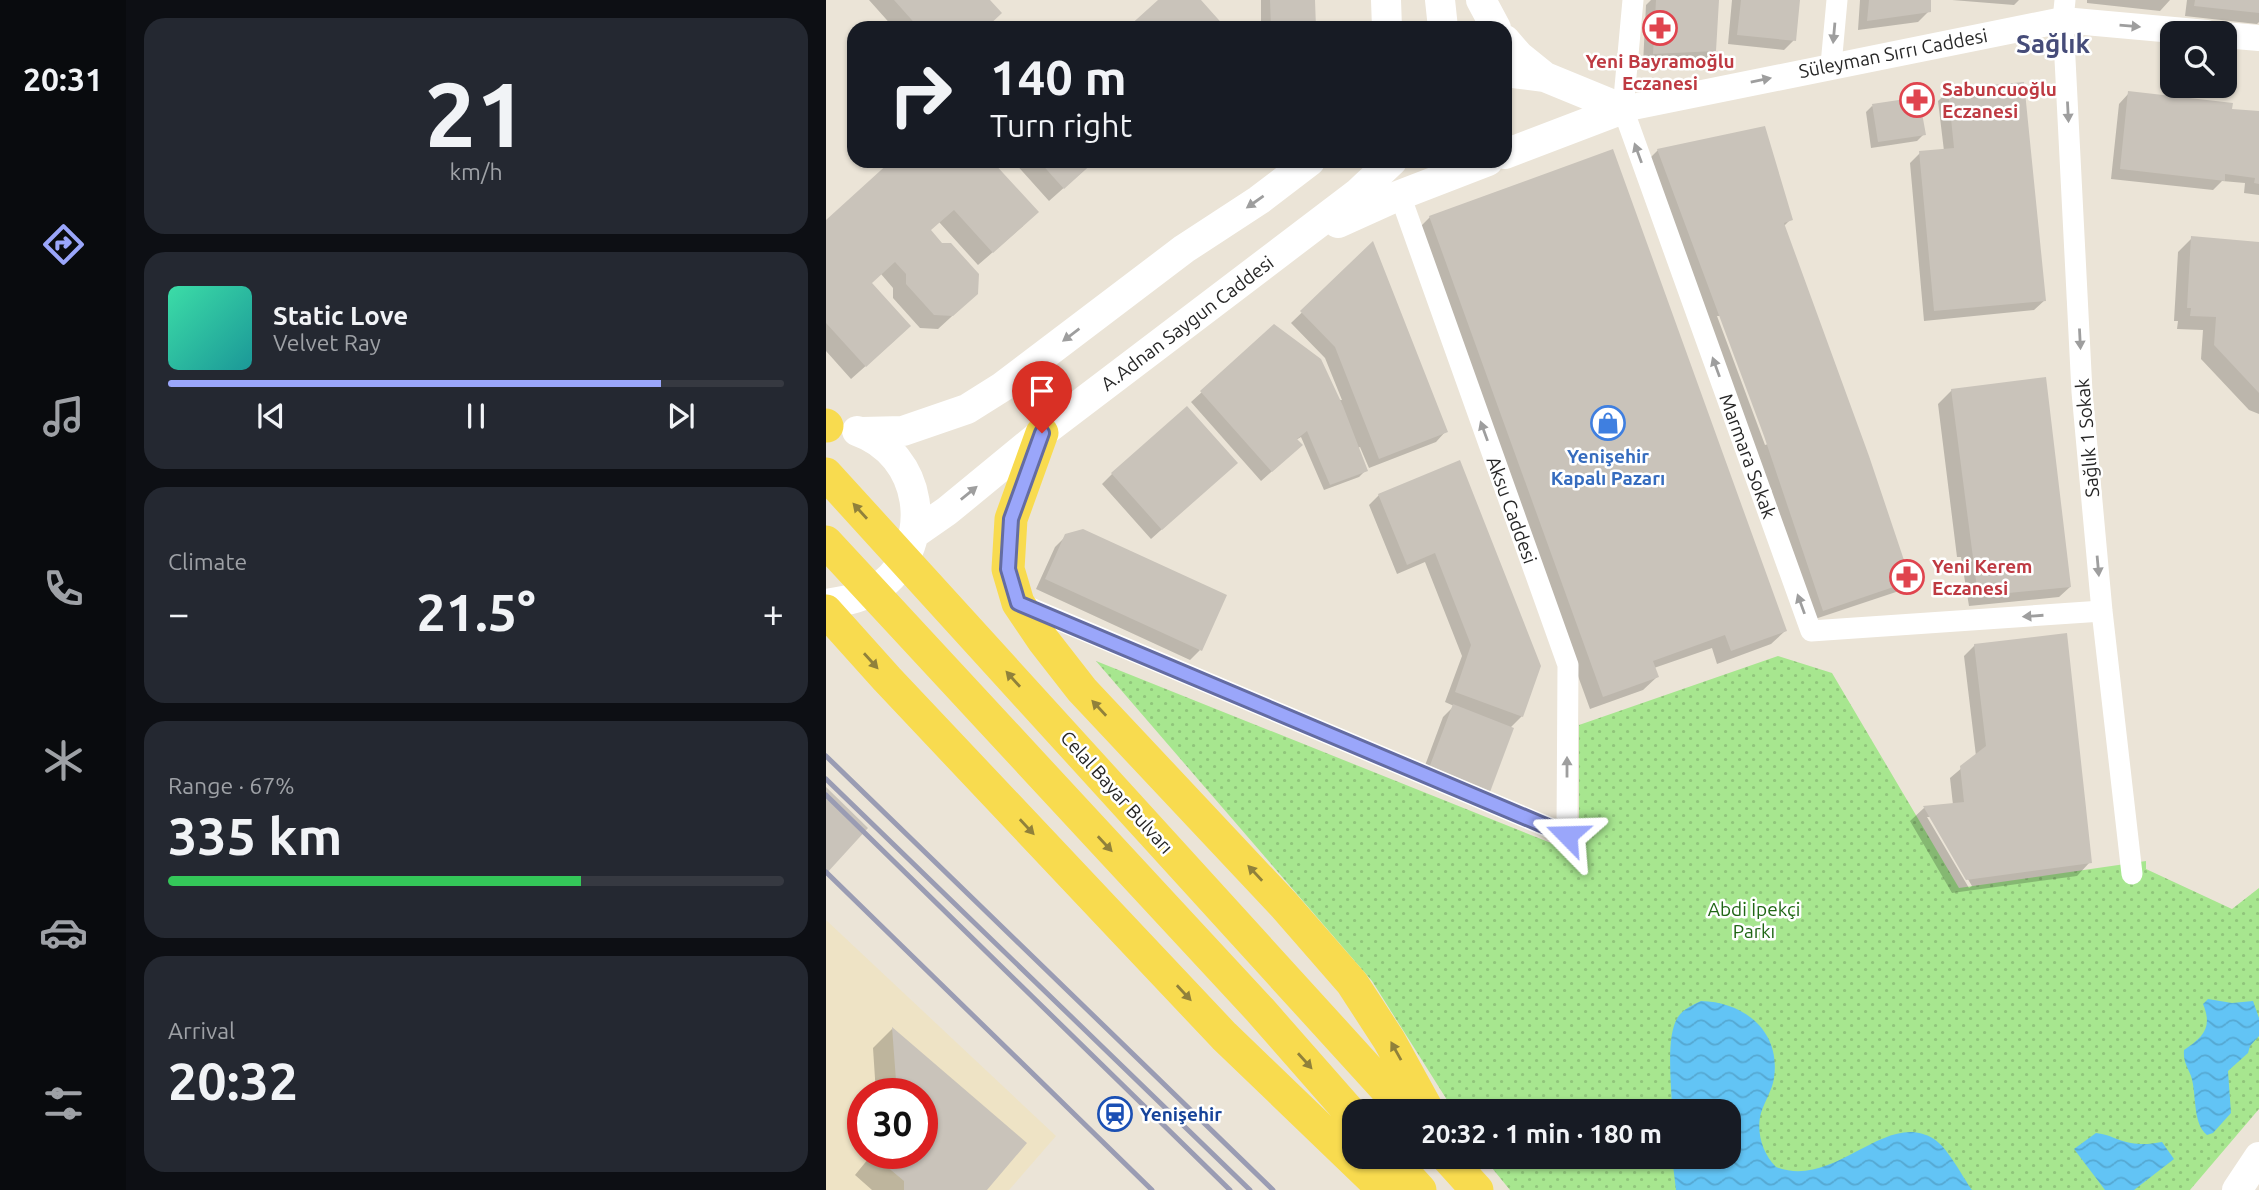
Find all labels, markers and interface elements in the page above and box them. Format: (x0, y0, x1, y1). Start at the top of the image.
pharmacy icon: Yeni Bayramoğlu Eczanesi (1641, 9, 1679, 47)
one-way arrow (2119, 21, 2141, 32)
map controls (2160, 21, 2237, 98)
button: search (2160, 21, 2237, 98)
one-way arrow (1828, 22, 1839, 44)
street label: Süleyman Sırrı Caddesi (1797, 24, 1989, 82)
district label: Sağlık (2016, 29, 2090, 58)
icon: right (875, 49, 966, 140)
text: 140 m (990, 49, 1127, 104)
place label: Yeni Bayramoğlu Eczanesi (1585, 50, 1735, 94)
text: 20:31 (23, 61, 103, 97)
text: 21 (425, 62, 527, 164)
one-way arrow (1750, 74, 1772, 85)
place label: Sabuncuoğlu Eczanesi (1942, 78, 2057, 122)
pharmacy icon: Sabuncuoğlu Eczanesi (1898, 81, 1936, 119)
one-way arrow (2063, 101, 2074, 123)
text: Turn right (990, 107, 1132, 143)
one-way arrow (1633, 142, 1644, 163)
text: km/h (449, 159, 503, 184)
one-way arrow (1246, 195, 1265, 208)
icon: directions (39, 220, 88, 269)
street label: A.Adnan Saygun Caddesi (1096, 251, 1278, 395)
text: Static Love (273, 301, 408, 330)
one-way arrow (1062, 328, 1080, 342)
one-way arrow (2074, 329, 2085, 351)
text: Velvet Ray (273, 330, 381, 355)
one-way arrow (1710, 356, 1721, 377)
pin (1012, 361, 1072, 433)
icon: arrive (1023, 372, 1061, 410)
street label: Sağlık 1 Sokak (2071, 377, 2103, 498)
street label: Marmara Sokak (1715, 391, 1781, 522)
icon: music (39, 392, 88, 441)
icon: previous (252, 397, 290, 435)
icon: pause (457, 397, 495, 435)
icon: next (662, 397, 700, 435)
shop icon: Yenişehir Kapalı Pazarı (1589, 404, 1627, 442)
one-way arrow (1478, 421, 1489, 442)
place label: Yenişehir Kapalı Pazarı (1551, 445, 1665, 489)
street label: Aksu Caddesi (1482, 453, 1542, 567)
one-way arrow (961, 486, 978, 501)
one-way arrow (852, 502, 868, 520)
text: Climate (168, 549, 247, 574)
place label: Yeni Kerem Eczanesi (1932, 555, 2033, 599)
one-way arrow (2093, 555, 2104, 577)
pharmacy icon: Yeni Kerem Eczanesi (1888, 558, 1926, 596)
icon: phone (39, 564, 88, 613)
text: 21.5° (416, 583, 536, 641)
text: − (168, 592, 189, 634)
text: + (763, 592, 784, 634)
one-way arrow (1795, 593, 1806, 614)
one-way arrow (2022, 611, 2044, 622)
one-way arrow (863, 653, 879, 670)
one-way arrow (1006, 671, 1022, 688)
one-way arrow (1091, 699, 1107, 717)
street label: Celal Bayar Bulvarı (1056, 726, 1178, 858)
icon: climate (39, 736, 88, 785)
one-way arrow (1561, 755, 1573, 777)
text: Range · 67% (168, 773, 295, 798)
position arrow (1530, 798, 1604, 872)
text: 335 km (168, 807, 342, 865)
one-way arrow (1019, 818, 1035, 835)
one-way arrow (1097, 835, 1113, 852)
one-way arrow (1246, 865, 1263, 882)
park label: Abdi İpekçi Parkı (1708, 898, 1800, 942)
icon: car (39, 908, 88, 957)
one-way arrow (1175, 984, 1192, 1001)
text: Arrival (168, 1018, 235, 1043)
one-way arrow (1390, 1041, 1402, 1061)
text: 20:32 (168, 1052, 298, 1110)
one-way arrow (1297, 1052, 1313, 1070)
speed limit sign: 30 (847, 1078, 938, 1169)
icon: filters (39, 1079, 88, 1128)
station icon: Yenişehir (1096, 1095, 1134, 1133)
place label: Yenişehir (1140, 1103, 1222, 1125)
text: 20:32 · 1 min · 180 m (1421, 1119, 1662, 1148)

